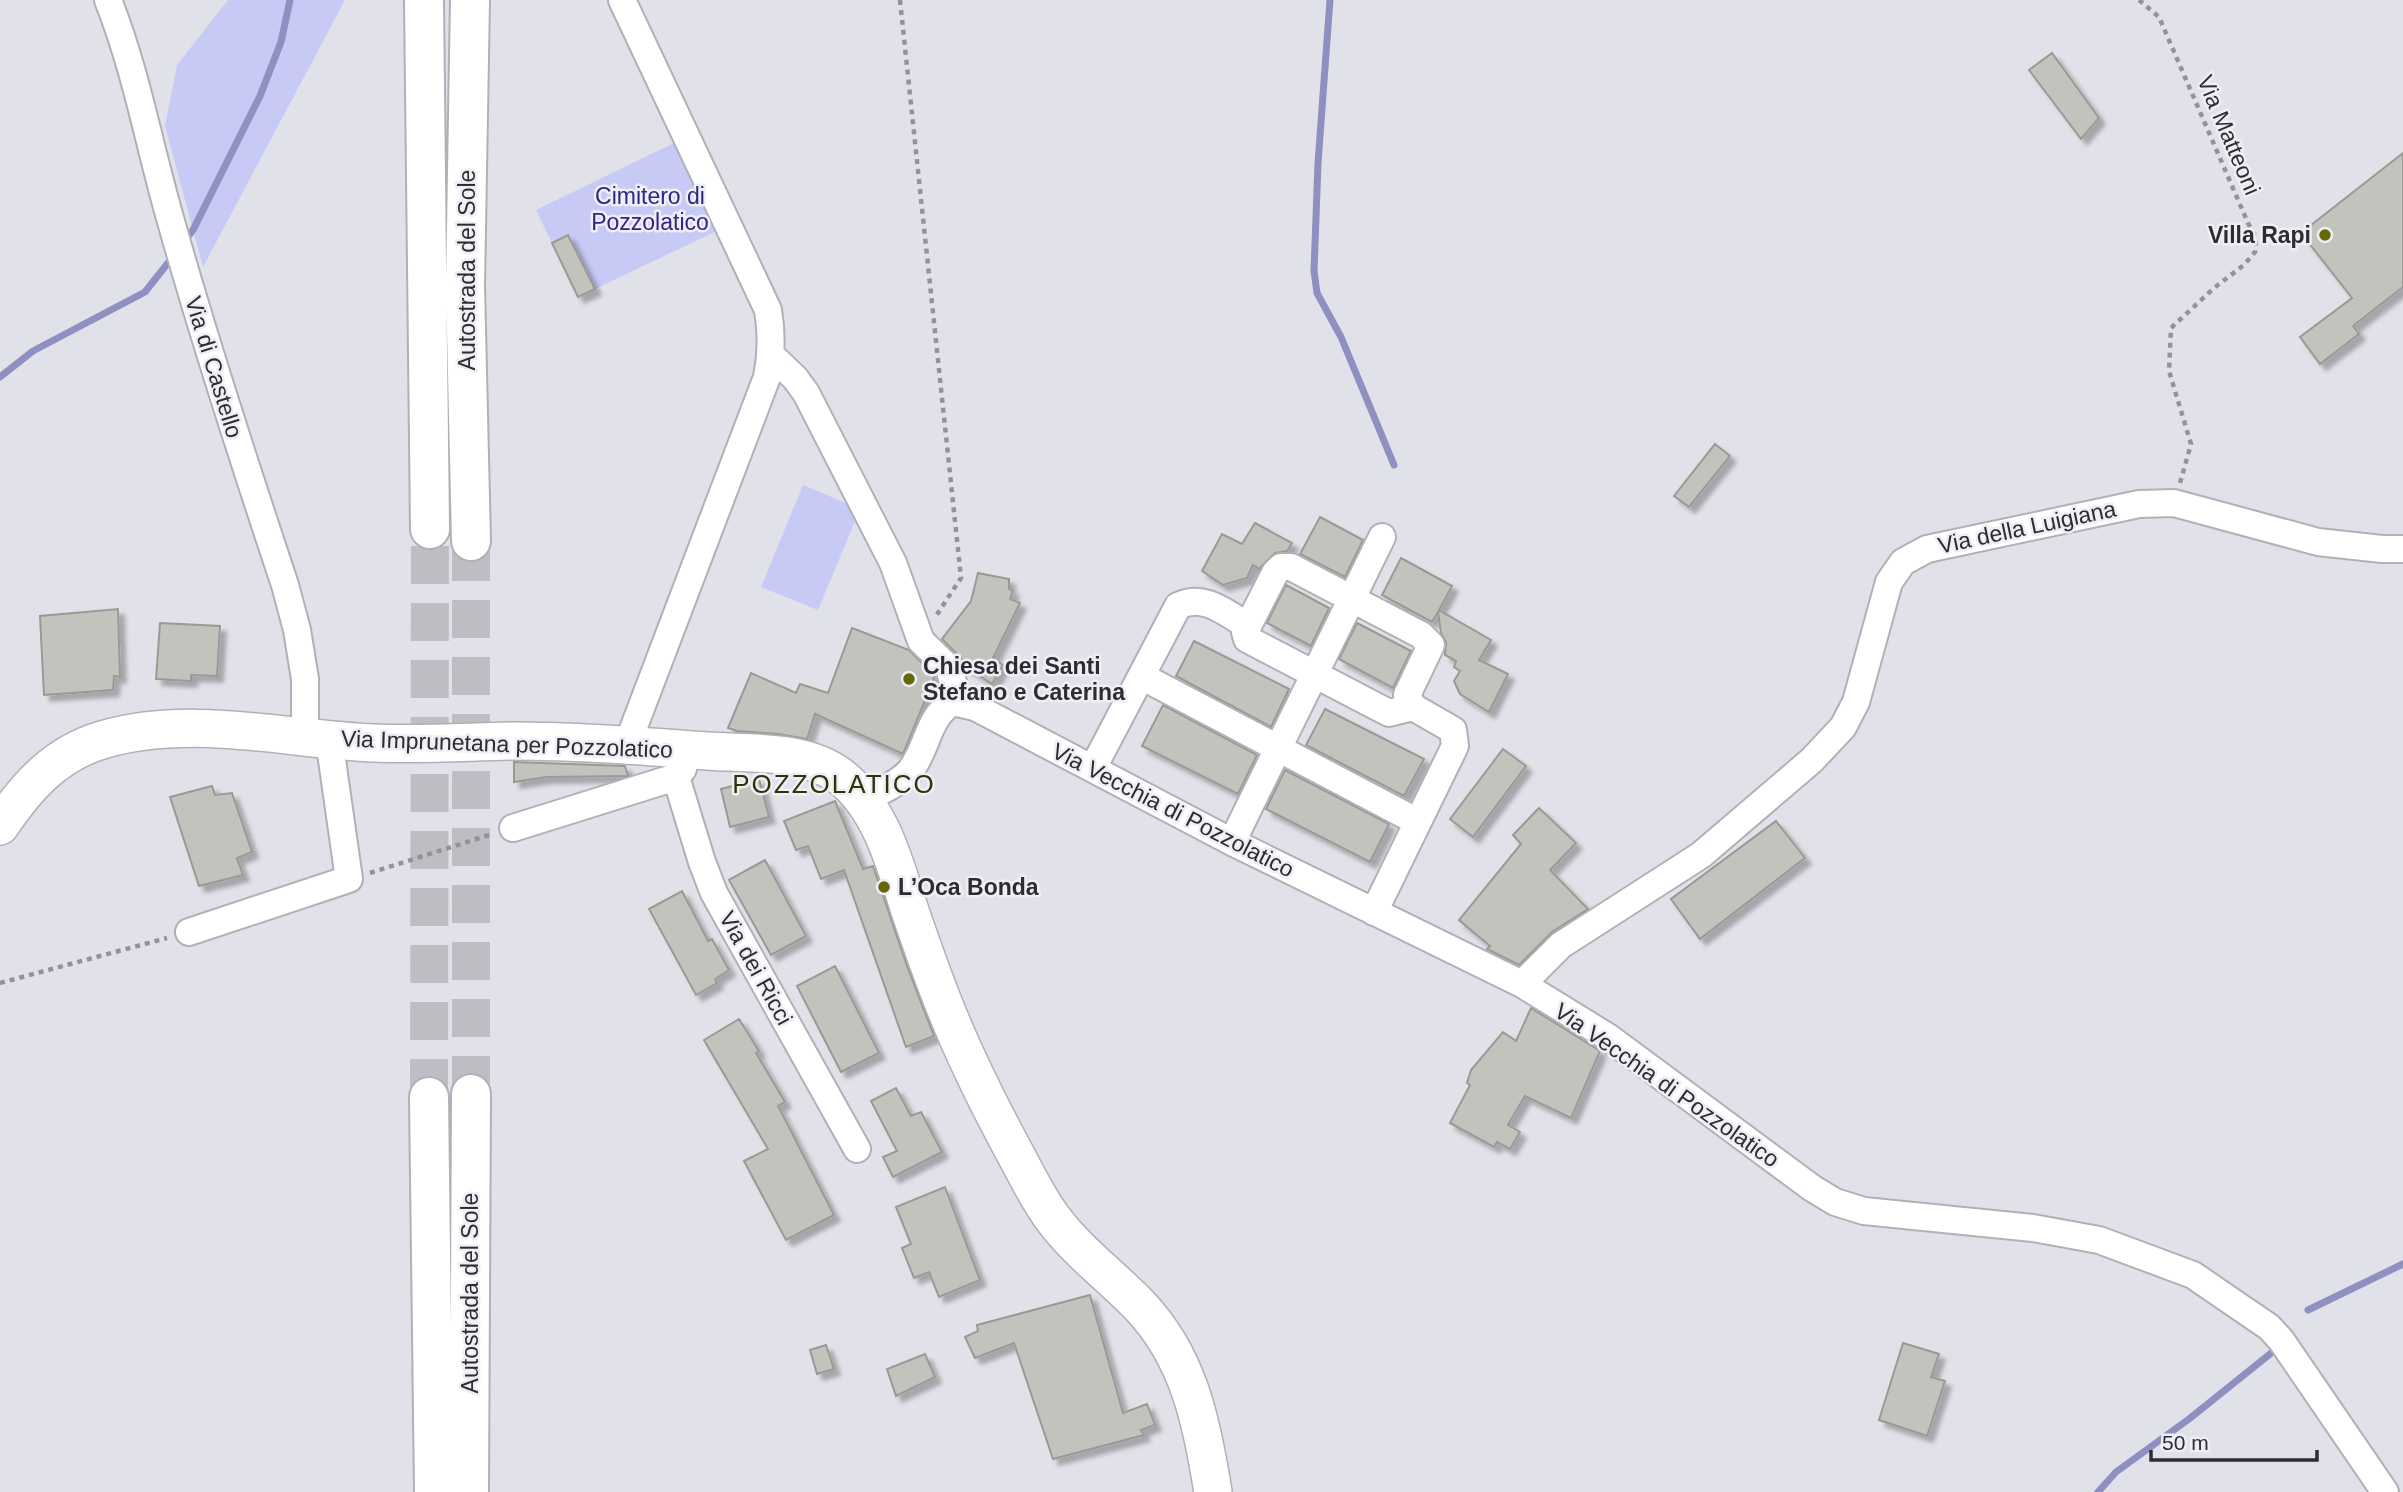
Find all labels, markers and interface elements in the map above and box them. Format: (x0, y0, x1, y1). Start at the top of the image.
street label: Via Matteoni (2192, 71, 2266, 199)
street label: Autostrada del Sole (454, 170, 480, 370)
park label: Cimitero di Pozzolatico (591, 183, 709, 235)
place label: Villa Rapi (2208, 222, 2311, 248)
marker: Villa Rapi (2317, 227, 2333, 243)
street label: Via di Castello (180, 293, 248, 441)
street label: Via della Luigiana (1936, 495, 2119, 559)
place label: Chiesa dei Santi Stefano e Caterina (923, 653, 1125, 705)
marker: Chiesa dei Santi Stefano e Caterina (901, 671, 917, 687)
street label: Via Imprunetana per Pozzolatico (341, 725, 673, 763)
street label: Via Vecchia di Pozzolatico (1048, 738, 1298, 882)
district label: POZZOLATICO (732, 769, 936, 799)
place label: L’Oca Bonda (898, 874, 1039, 900)
marker: L’Oca Bonda (876, 879, 892, 895)
street label: Via dei Ricci (714, 907, 798, 1029)
street label: Via Vecchia di Pozzolatico (1550, 997, 1784, 1173)
street label: Autostrada del Sole (457, 1193, 483, 1393)
scale bar (2151, 1418, 2317, 1462)
text: 50 m (2162, 1431, 2209, 1454)

